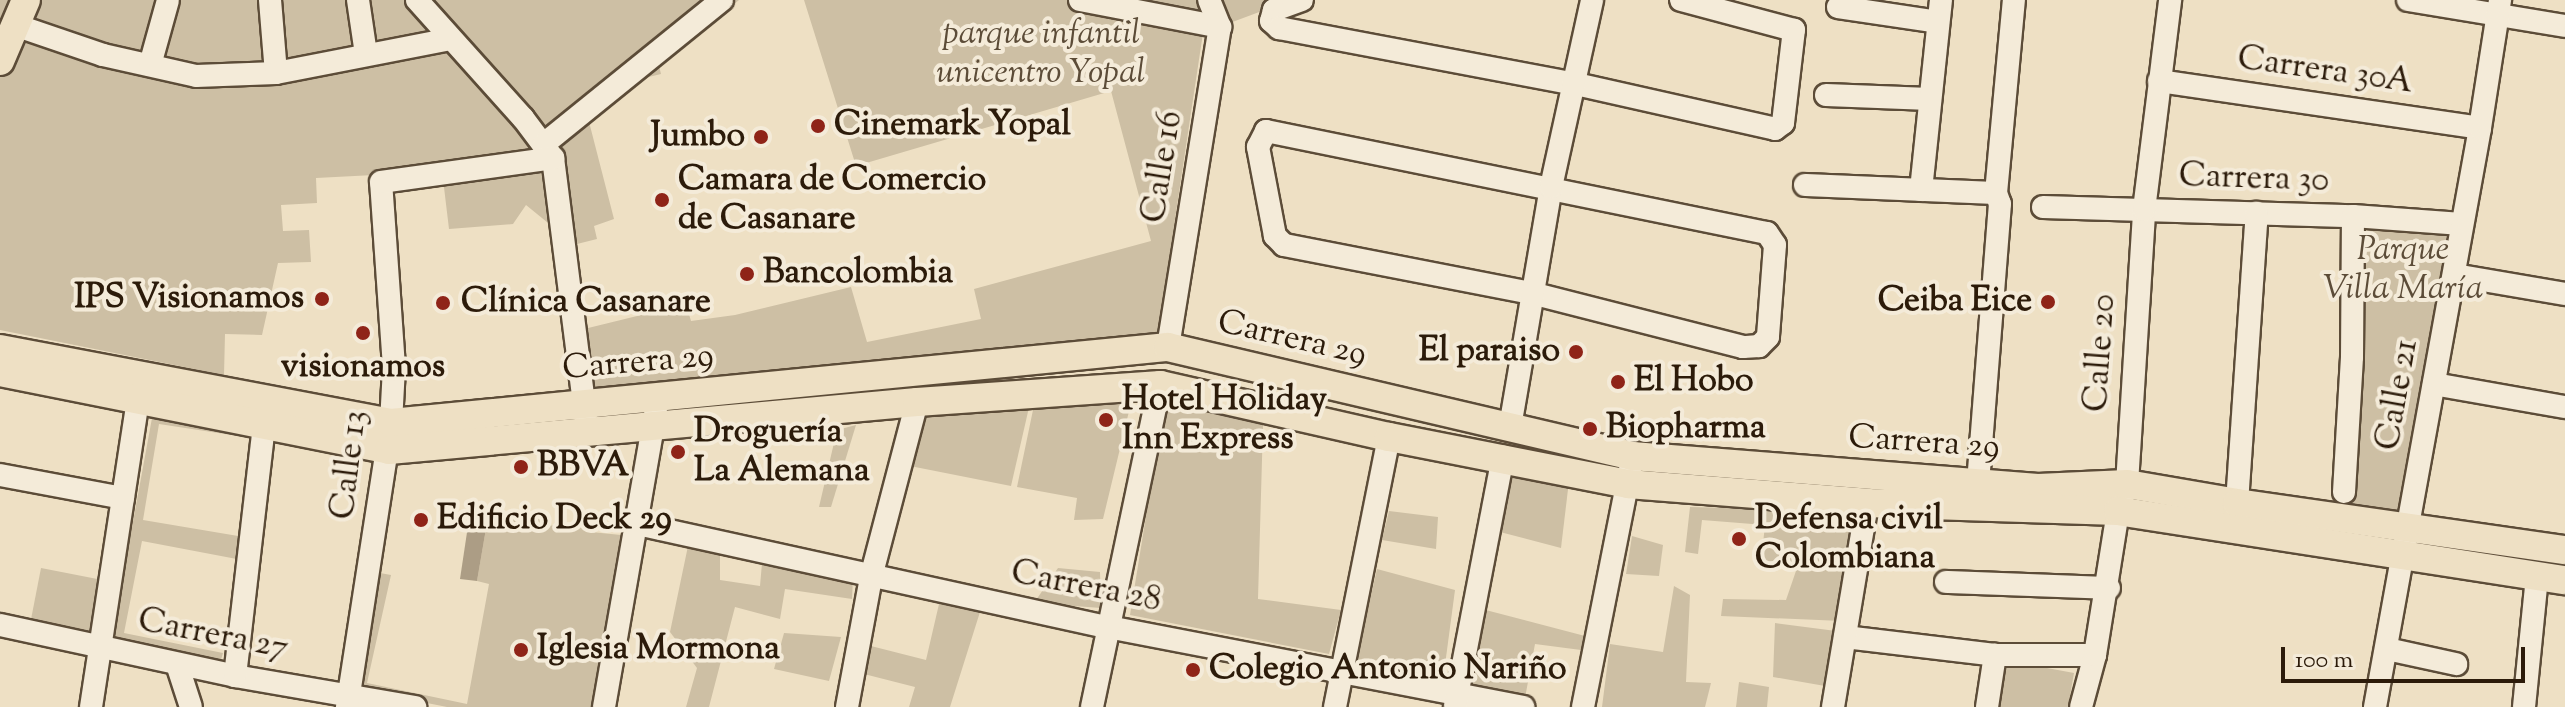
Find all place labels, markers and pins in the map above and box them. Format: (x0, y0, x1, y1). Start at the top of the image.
place label: Cinemark Yopal (834, 106, 1071, 146)
place label: Jumbo (651, 117, 745, 157)
marker: Cinemark Yopal (809, 117, 827, 135)
marker: Jumbo (752, 128, 770, 146)
place label: Camara de Comercio de Casanare (678, 160, 986, 240)
marker: Camara de Comercio de Casanare (653, 191, 671, 209)
place label: Bancolombia (763, 254, 953, 294)
marker: Bancolombia (738, 265, 756, 283)
place label: IPS Visionamos (74, 279, 304, 319)
place label: Ceiba Eice (1878, 282, 2032, 322)
place label: Clínica Casanare (461, 283, 711, 323)
marker: IPS Visionamos (311, 288, 333, 310)
marker: Clínica Casanare (432, 292, 454, 314)
marker: Ceiba Eice (2039, 293, 2057, 311)
marker: visionamos (352, 322, 374, 344)
place label: El paraiso (1419, 332, 1560, 372)
marker: El paraiso (1567, 343, 1585, 361)
place label: visionamos (281, 348, 445, 388)
place label: El Hobo (1634, 362, 1754, 402)
marker: El Hobo (1609, 373, 1627, 391)
place label: Hotel Holiday Inn Express (1122, 380, 1327, 460)
place label: Biopharma (1606, 409, 1766, 449)
marker: Hotel Holiday Inn Express (1097, 411, 1115, 429)
place label: Droguería La Alemana (694, 412, 870, 492)
marker: Biopharma (1581, 420, 1599, 438)
marker: Droguería La Alemana (669, 443, 687, 461)
place label: BBVA (537, 447, 629, 487)
marker: BBVA (512, 458, 530, 476)
place label: Defensa civil Colombiana (1755, 499, 1943, 578)
place label: Edificio Deck 29 (437, 500, 672, 540)
marker: Edificio Deck 29 (412, 511, 430, 529)
marker: Defensa civil Colombiana (1730, 530, 1748, 548)
place label: Iglesia Mormona (537, 630, 780, 670)
marker: Iglesia Mormona (512, 641, 530, 659)
place label: Colegio Antonio Nariño (1209, 650, 1567, 690)
marker: Colegio Antonio Nariño (1184, 661, 1202, 679)

